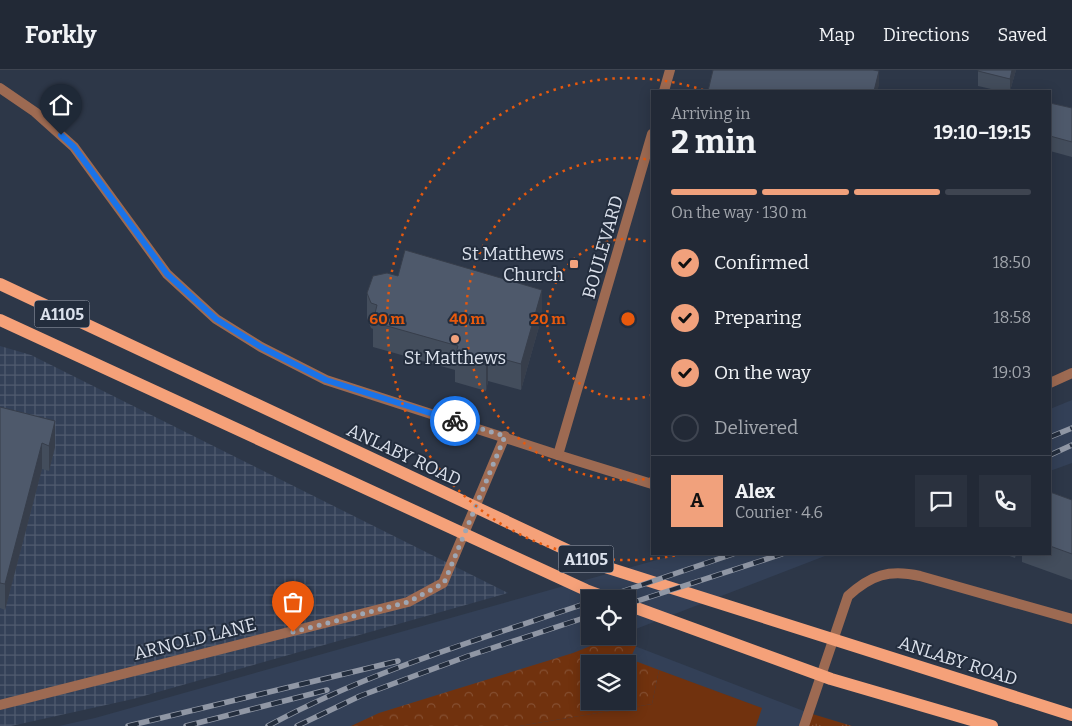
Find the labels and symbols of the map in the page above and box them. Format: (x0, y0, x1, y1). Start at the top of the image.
pin (40, 84, 82, 135)
street label: BOULEVARD (578, 193, 628, 301)
place label: St Matthews Church (462, 243, 564, 286)
marker: St Matthews Church (568, 258, 580, 270)
road number: A1105 (34, 300, 90, 328)
text: 60 m (369, 310, 405, 328)
text: 40 m (449, 310, 486, 328)
text: 20 m (531, 310, 566, 328)
centre of rings (619, 310, 637, 328)
marker: St Matthews (449, 333, 461, 345)
place label: St Matthews (404, 347, 506, 369)
courier (430, 396, 480, 446)
street label: ANLABY ROAD (343, 419, 465, 491)
road number: A1105 (558, 546, 614, 572)
pin (272, 581, 314, 632)
street label: ARNOLD LANE (131, 613, 259, 665)
street label: ANLABY ROAD (896, 631, 1020, 691)

